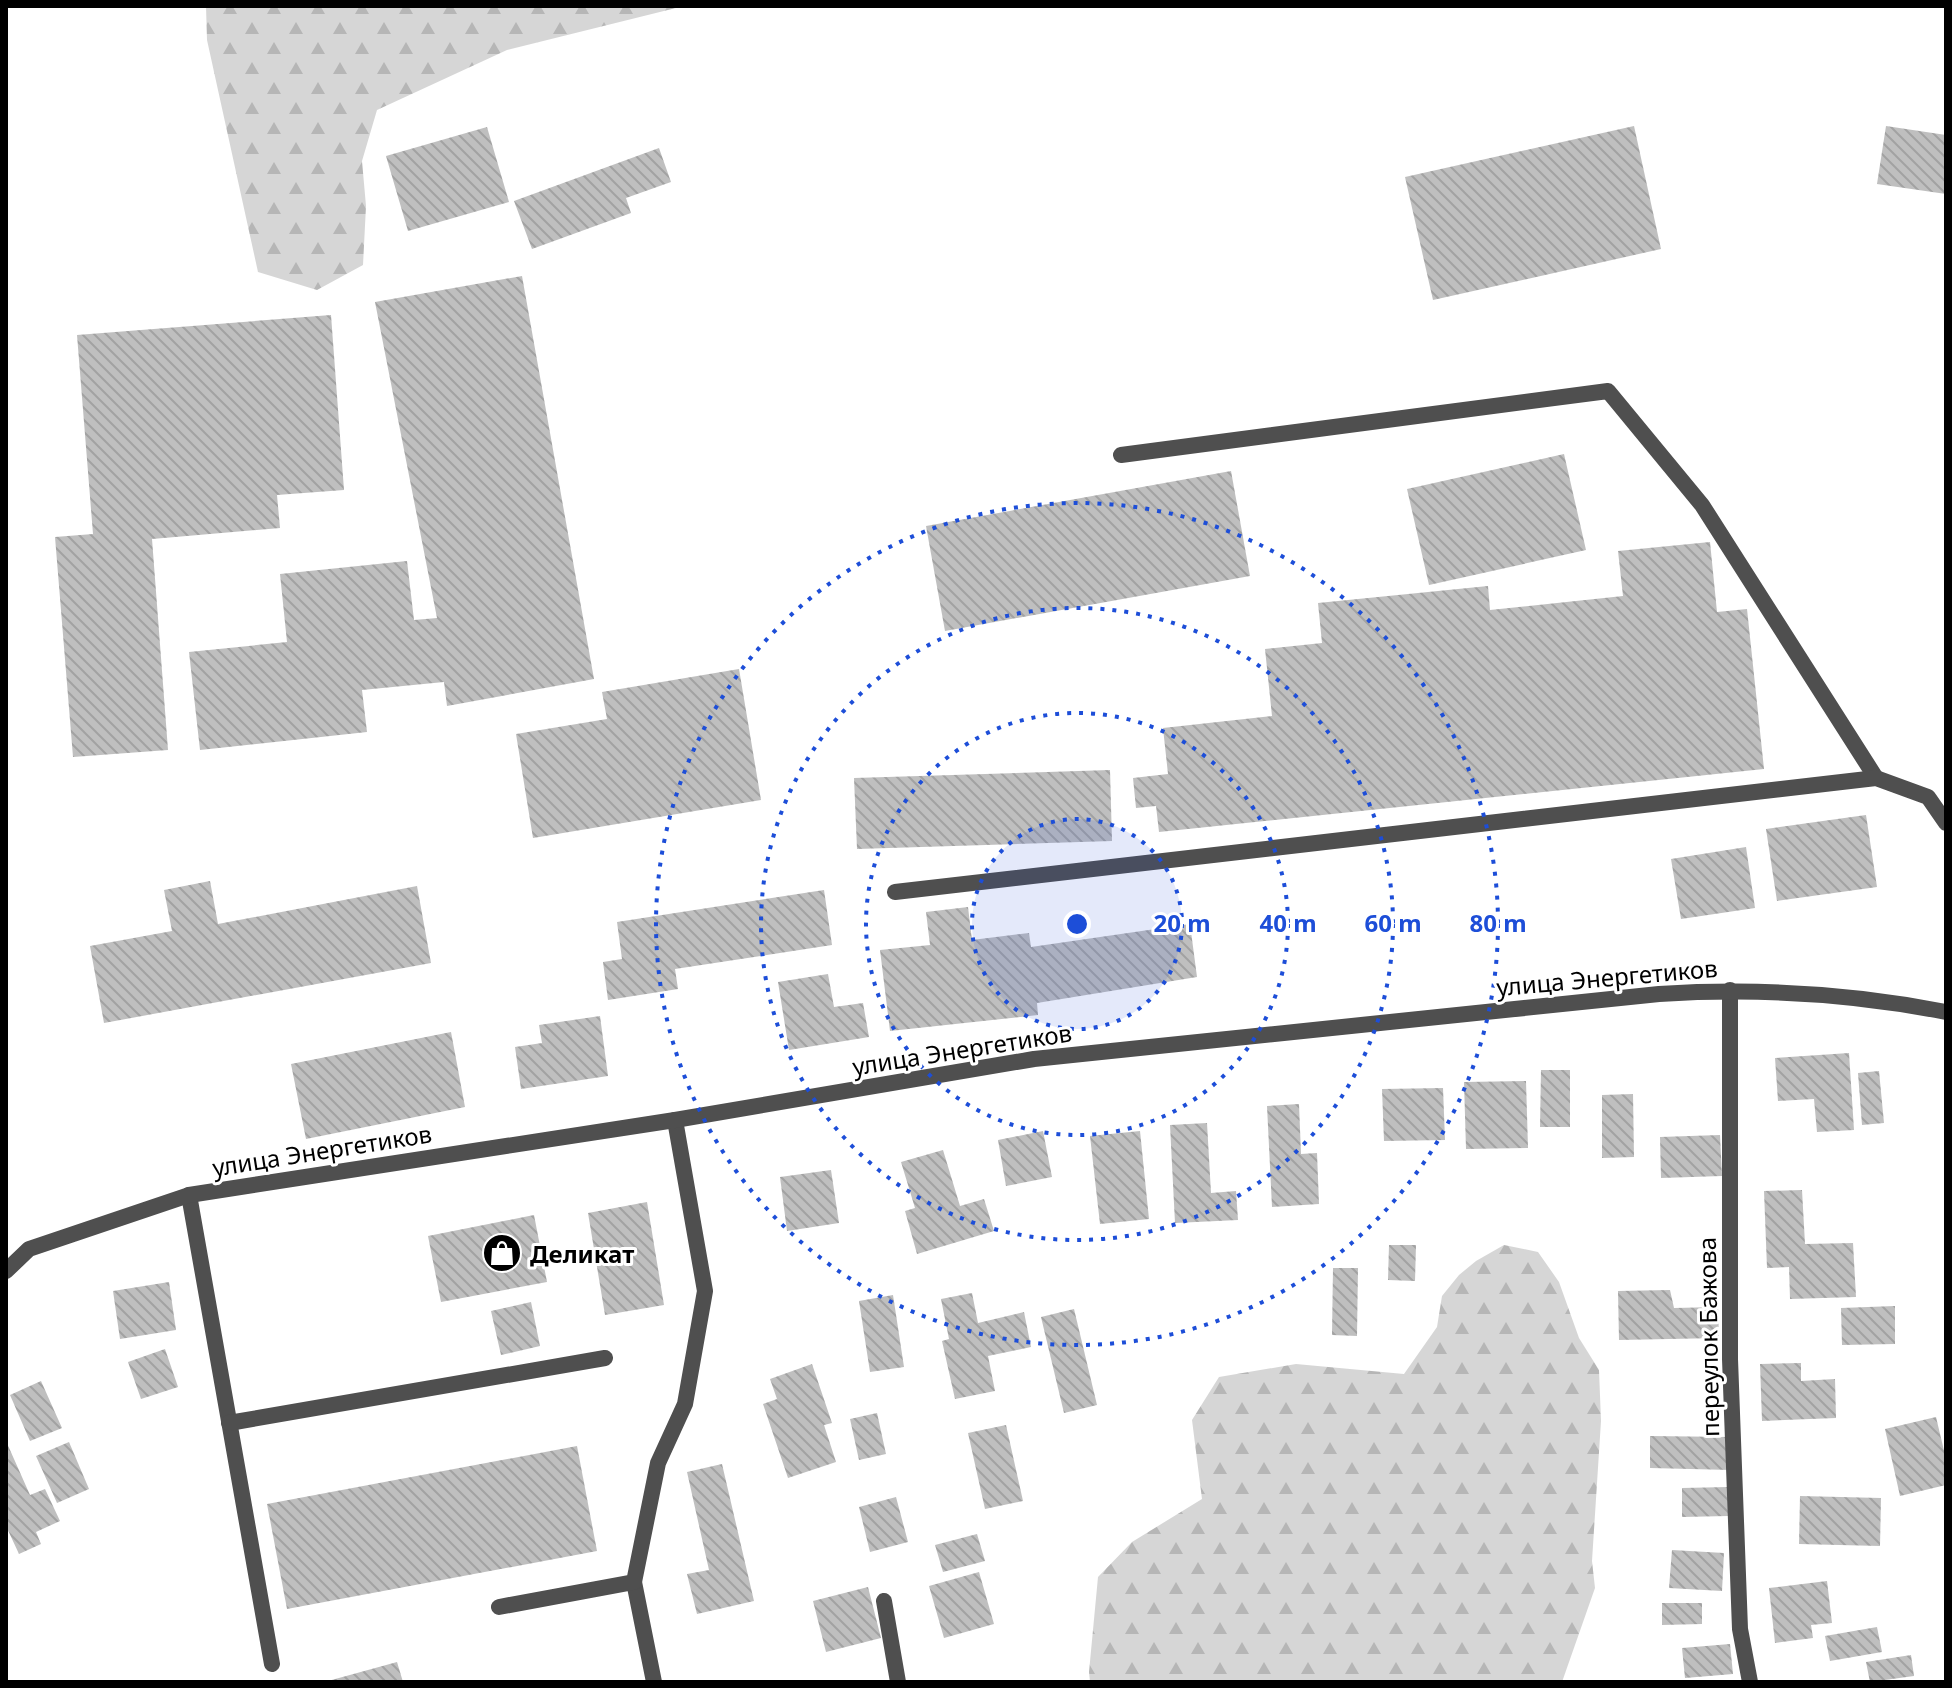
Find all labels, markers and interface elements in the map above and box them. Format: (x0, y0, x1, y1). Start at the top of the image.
text: 20 m (1153, 906, 1211, 939)
text: 40 m (1259, 906, 1317, 939)
text: 60 m (1364, 906, 1422, 939)
text: 80 m (1469, 906, 1527, 939)
centre of rings (1063, 910, 1091, 938)
street label: улица Энергетиков (1495, 951, 1719, 1003)
street label: улица Энергетиков (850, 1015, 1074, 1083)
street label: улица Энергетиков (210, 1116, 434, 1184)
shop icon: Деликат (481, 1232, 523, 1274)
place label: Деликат (530, 1237, 634, 1270)
street label: переулок Бажова (1690, 1237, 1726, 1437)

